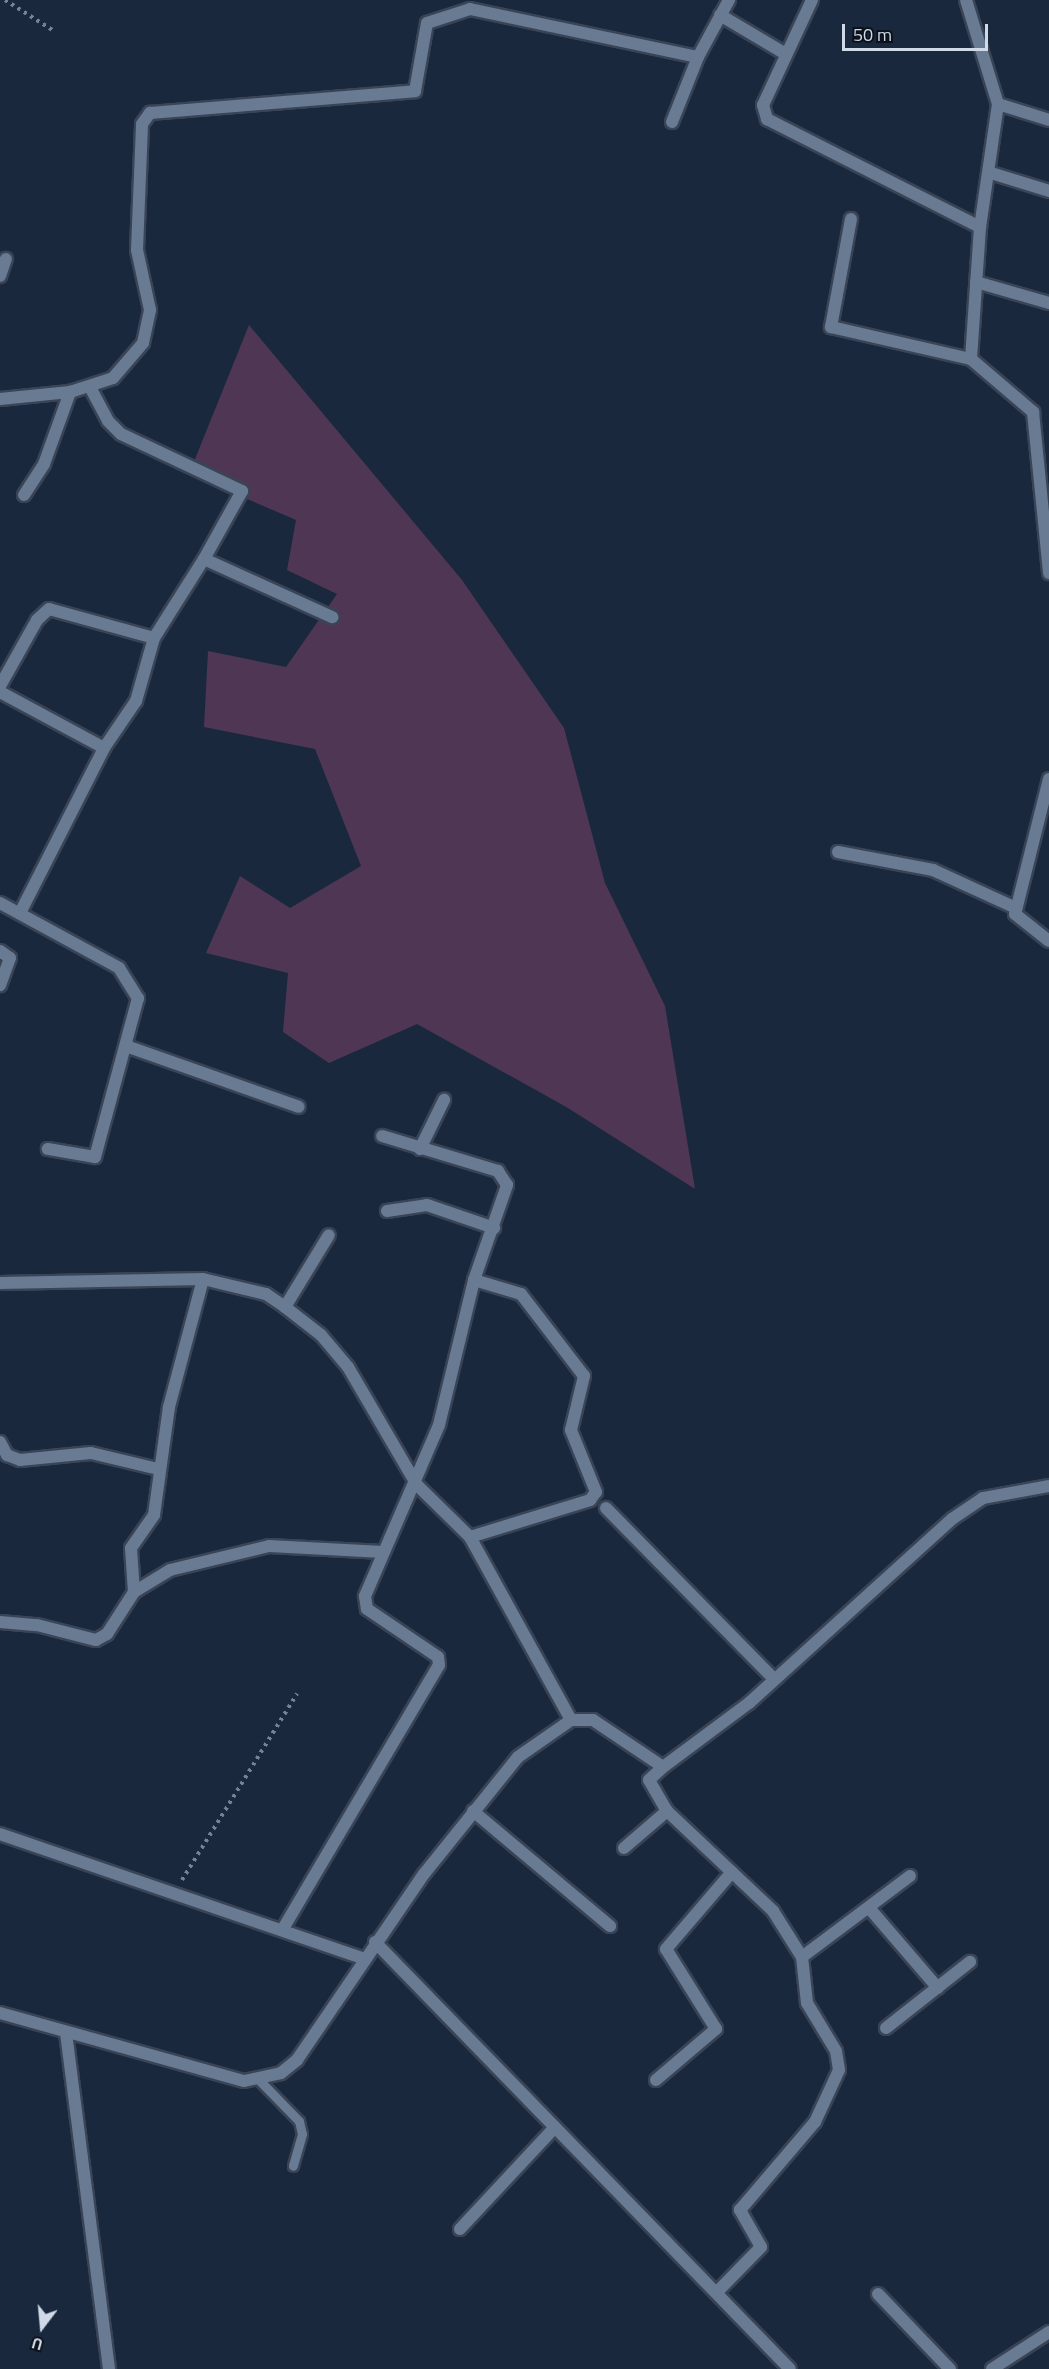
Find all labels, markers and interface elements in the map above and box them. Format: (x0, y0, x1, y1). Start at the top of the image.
scale bar (845, 12, 990, 50)
text: 50 m (853, 21, 892, 48)
north arrow (12, 2297, 72, 2357)
text: U (29, 2331, 45, 2357)

